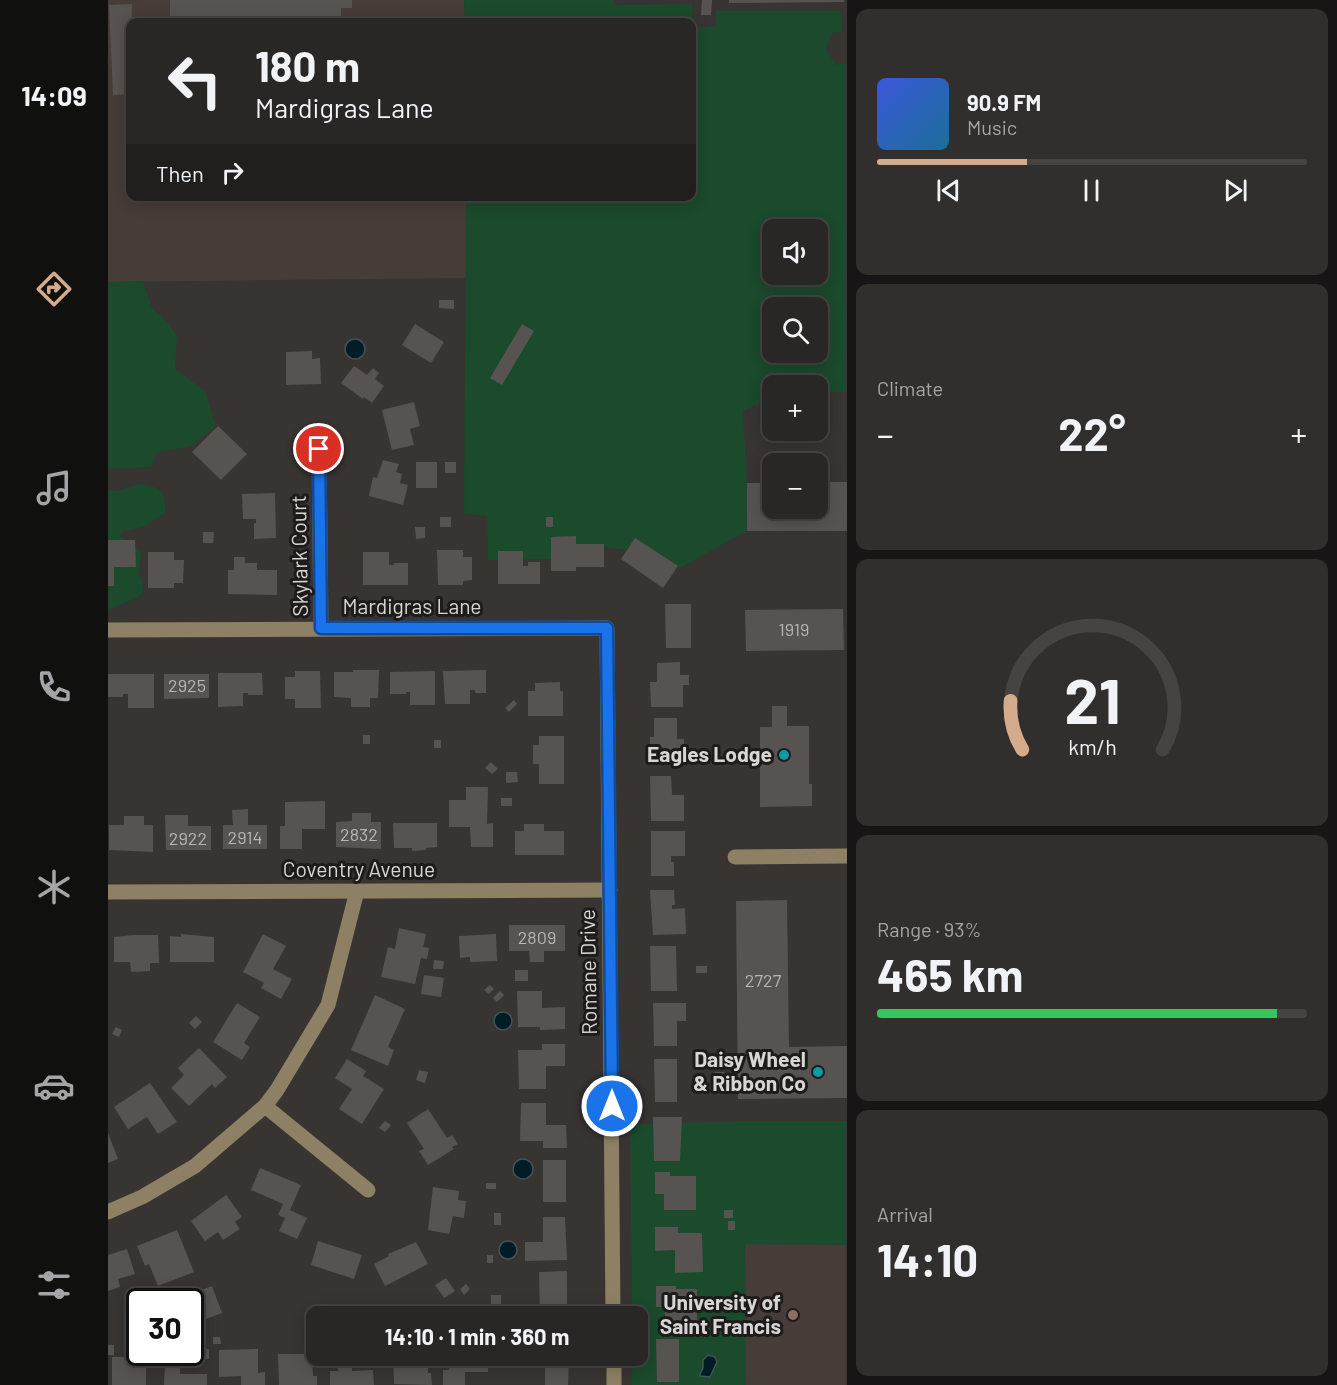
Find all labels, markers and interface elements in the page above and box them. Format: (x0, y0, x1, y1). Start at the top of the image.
text: 180 m (255, 40, 360, 90)
icon: left (156, 42, 234, 120)
text: 14:09 (21, 79, 87, 111)
text: 90.9 FM (967, 89, 1041, 115)
text: Mardigras Lane (255, 91, 434, 123)
text: Music (967, 115, 1017, 139)
icon: right (216, 156, 249, 189)
text: Then (156, 160, 204, 186)
icon: previous (932, 174, 965, 207)
icon: pause (1075, 174, 1108, 207)
icon: next (1219, 174, 1252, 207)
map controls (762, 219, 828, 519)
button: sound (762, 219, 828, 285)
icon: directions (33, 268, 75, 310)
button: search (762, 297, 828, 363)
button: + (762, 375, 828, 441)
text: Climate (877, 376, 943, 400)
text: 22° (1058, 406, 1126, 460)
text: − (877, 414, 894, 454)
text: + (1290, 414, 1307, 454)
pin (293, 423, 344, 474)
icon: arrive (302, 432, 335, 465)
button: − (762, 453, 828, 519)
icon: music (33, 467, 75, 509)
street label: Skylark Court (285, 495, 312, 617)
street label: Mardigras Lane (343, 593, 482, 618)
house number: 1919 (779, 618, 810, 640)
text: 21 (1064, 662, 1120, 736)
icon: phone (33, 666, 75, 708)
house number: 2925 (168, 674, 206, 696)
text: km/h (1068, 734, 1116, 759)
place label: Eagles Lodge (647, 741, 772, 766)
marker: Eagles Lodge (777, 748, 791, 762)
house number: 2832 (340, 823, 378, 845)
house number: 2914 (228, 826, 262, 848)
house number: 2922 (169, 827, 207, 849)
street label: Coventry Avenue (283, 856, 435, 881)
icon: climate (33, 866, 75, 908)
street label: Romane Drive (574, 909, 601, 1035)
text: Range · 93% (877, 917, 981, 941)
house number: 2809 (518, 926, 556, 948)
text: 465 km (877, 947, 1023, 1001)
house number: 2727 (745, 969, 782, 991)
place label: Daisy Wheel & Ribbon Co (693, 1046, 806, 1095)
icon: car (33, 1065, 75, 1107)
marker: Daisy Wheel & Ribbon Co (811, 1065, 825, 1079)
position arrow (580, 1074, 644, 1138)
text: Arrival (877, 1202, 933, 1226)
text: 14:10 (877, 1232, 978, 1286)
icon: filters (33, 1264, 75, 1306)
speed limit sign: 30 (126, 1288, 204, 1366)
place label: University of Saint Francis (660, 1289, 781, 1338)
marker: University of Saint Francis (786, 1308, 800, 1322)
text: 14:10 · 1 min · 360 m (385, 1323, 569, 1349)

